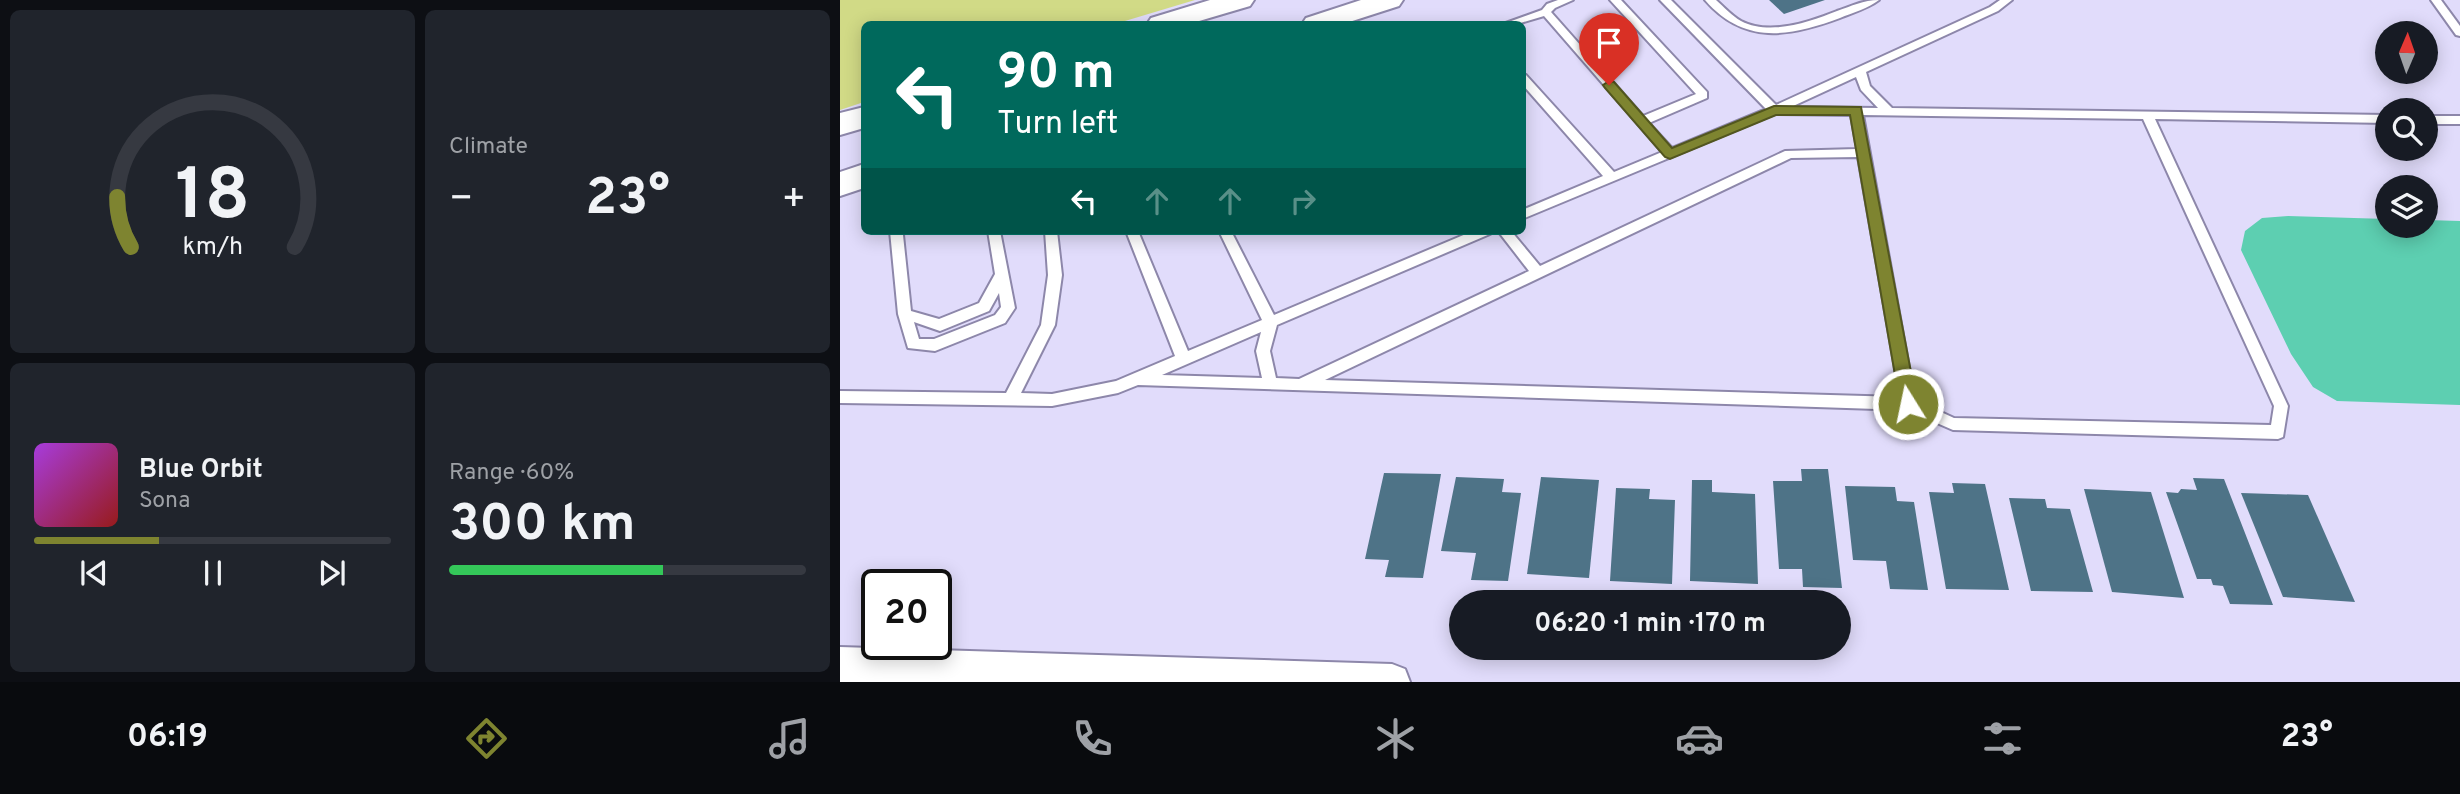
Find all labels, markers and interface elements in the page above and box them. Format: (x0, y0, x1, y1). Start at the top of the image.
pin (1579, 13, 1639, 85)
north arrow (2375, 21, 2438, 84)
map controls (2375, 21, 2438, 238)
icon: arrive (1590, 24, 1628, 62)
text: 90 m (997, 44, 1115, 106)
icon: left (882, 49, 973, 140)
button: search (2375, 98, 2438, 161)
text: Turn left (997, 105, 1118, 145)
text: Climate (449, 133, 528, 162)
text: 18 (175, 154, 250, 246)
text: 23° (585, 167, 670, 233)
button: layers (2375, 175, 2438, 238)
text: − (449, 176, 474, 225)
text: + (781, 176, 806, 225)
icon: left (1065, 182, 1103, 220)
icon: ahead (1138, 182, 1176, 220)
icon: ahead (1211, 182, 1249, 220)
icon: right (1284, 182, 1322, 220)
text: km/h (182, 232, 243, 264)
position arrow (1871, 367, 1945, 441)
text: Blue Orbit (139, 454, 263, 487)
text: Range · 60% (449, 459, 574, 488)
text: Sona (139, 487, 190, 516)
text: 300 km (449, 493, 636, 559)
icon: previous (75, 554, 113, 592)
icon: pause (194, 554, 232, 592)
icon: next (313, 554, 351, 592)
speed limit sign: 20 (861, 569, 952, 660)
text: 06:20 · 1 min · 170 m (1534, 608, 1766, 641)
icon: directions (462, 714, 511, 763)
icon: music (765, 714, 814, 763)
icon: phone (1068, 714, 1117, 763)
icon: climate (1371, 714, 1420, 763)
icon: car (1675, 714, 1724, 763)
icon: filters (1978, 714, 2027, 763)
text: 06:19 (127, 718, 208, 758)
text: 23° (2281, 718, 2333, 758)

